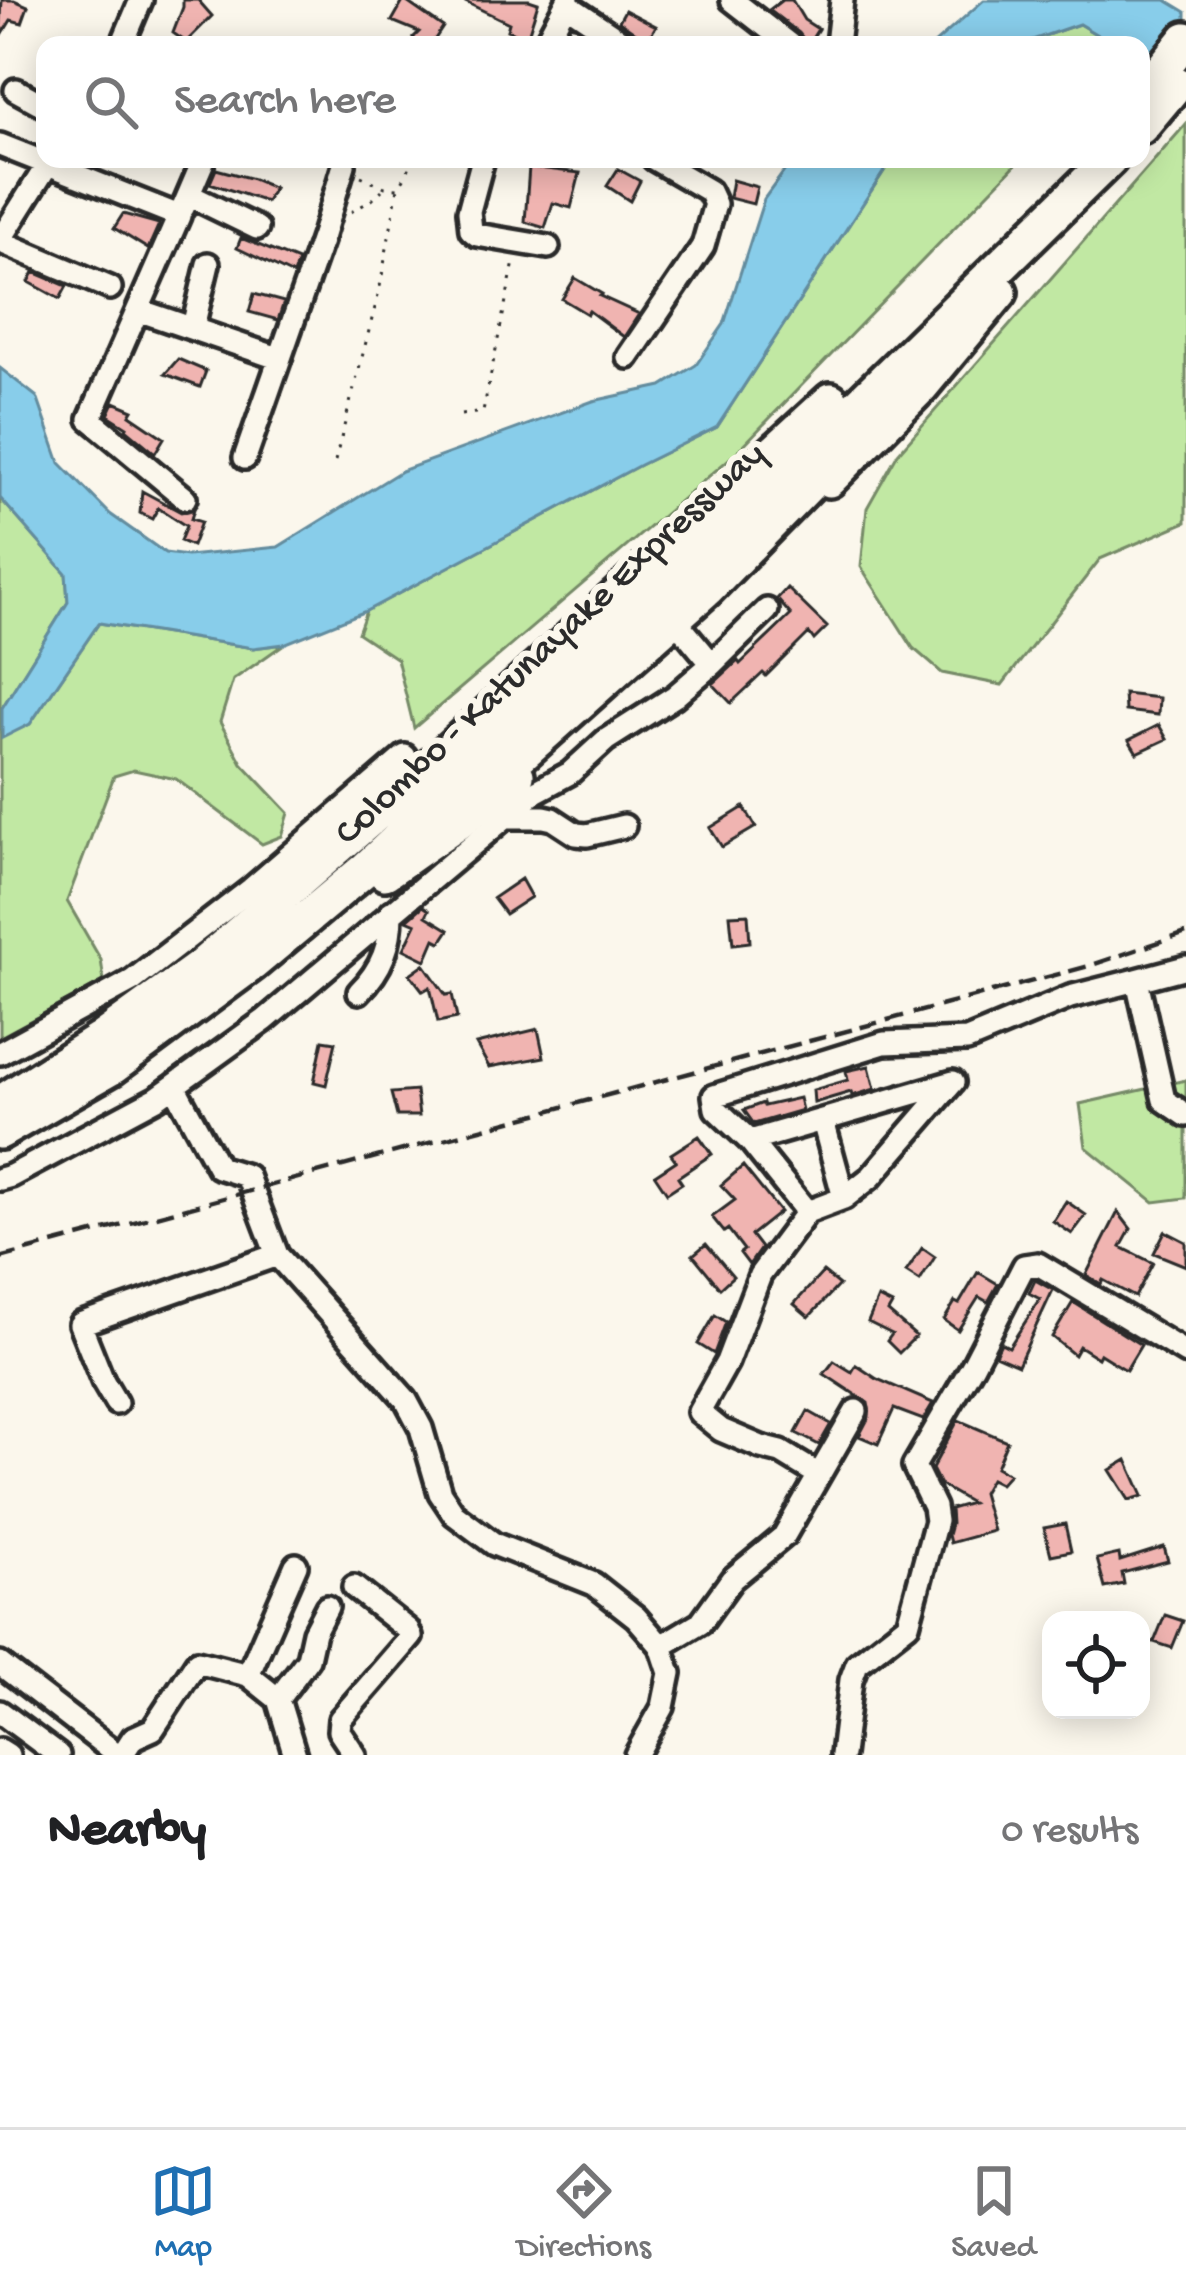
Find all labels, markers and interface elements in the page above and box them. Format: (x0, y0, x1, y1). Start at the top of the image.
search box (36, 36, 1150, 168)
icon: search (78, 69, 144, 135)
text: Search here (174, 76, 396, 129)
street label: Colombo - Katunayake Expressway (327, 433, 777, 857)
map controls (1042, 1611, 1150, 1719)
button: locate (1042, 1611, 1150, 1719)
text: Nearby (48, 1803, 206, 1863)
text: 0 results (1001, 1810, 1138, 1856)
tab: Map (150, 2158, 216, 2268)
tab: Directions (517, 2158, 651, 2268)
tab: Saved (951, 2158, 1036, 2268)

